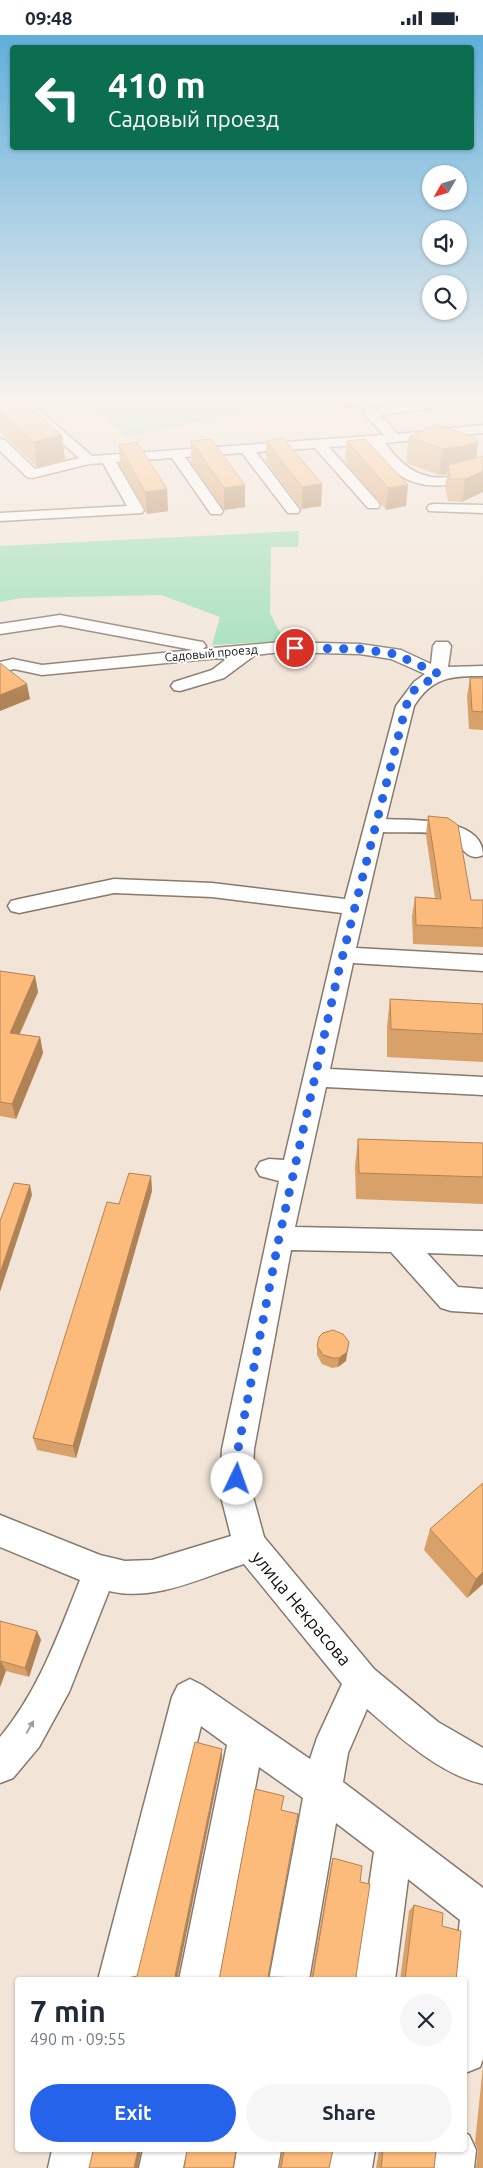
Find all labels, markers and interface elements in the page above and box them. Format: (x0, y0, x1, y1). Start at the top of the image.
text: 09:48 (25, 7, 73, 29)
icon: left (25, 65, 90, 130)
text: 410 m (108, 65, 206, 105)
text: Садовый проезд (108, 106, 279, 131)
north arrow (422, 165, 468, 210)
map controls (422, 165, 467, 320)
button: sound (422, 220, 467, 265)
button: search (422, 275, 467, 320)
pin (274, 627, 316, 669)
icon: arrive (281, 634, 309, 662)
street label: Садовый проезд (164, 642, 258, 664)
position arrow (210, 1452, 262, 1504)
street label: улица Некрасова (248, 1547, 356, 1669)
one-way arrow (26, 1719, 34, 1734)
text: 7 min (30, 1994, 106, 2028)
button: close (400, 1994, 452, 2046)
text: 490 m · 09:55 (30, 2030, 126, 2048)
button: Exit (30, 2084, 236, 2142)
button: Share (246, 2084, 452, 2142)

